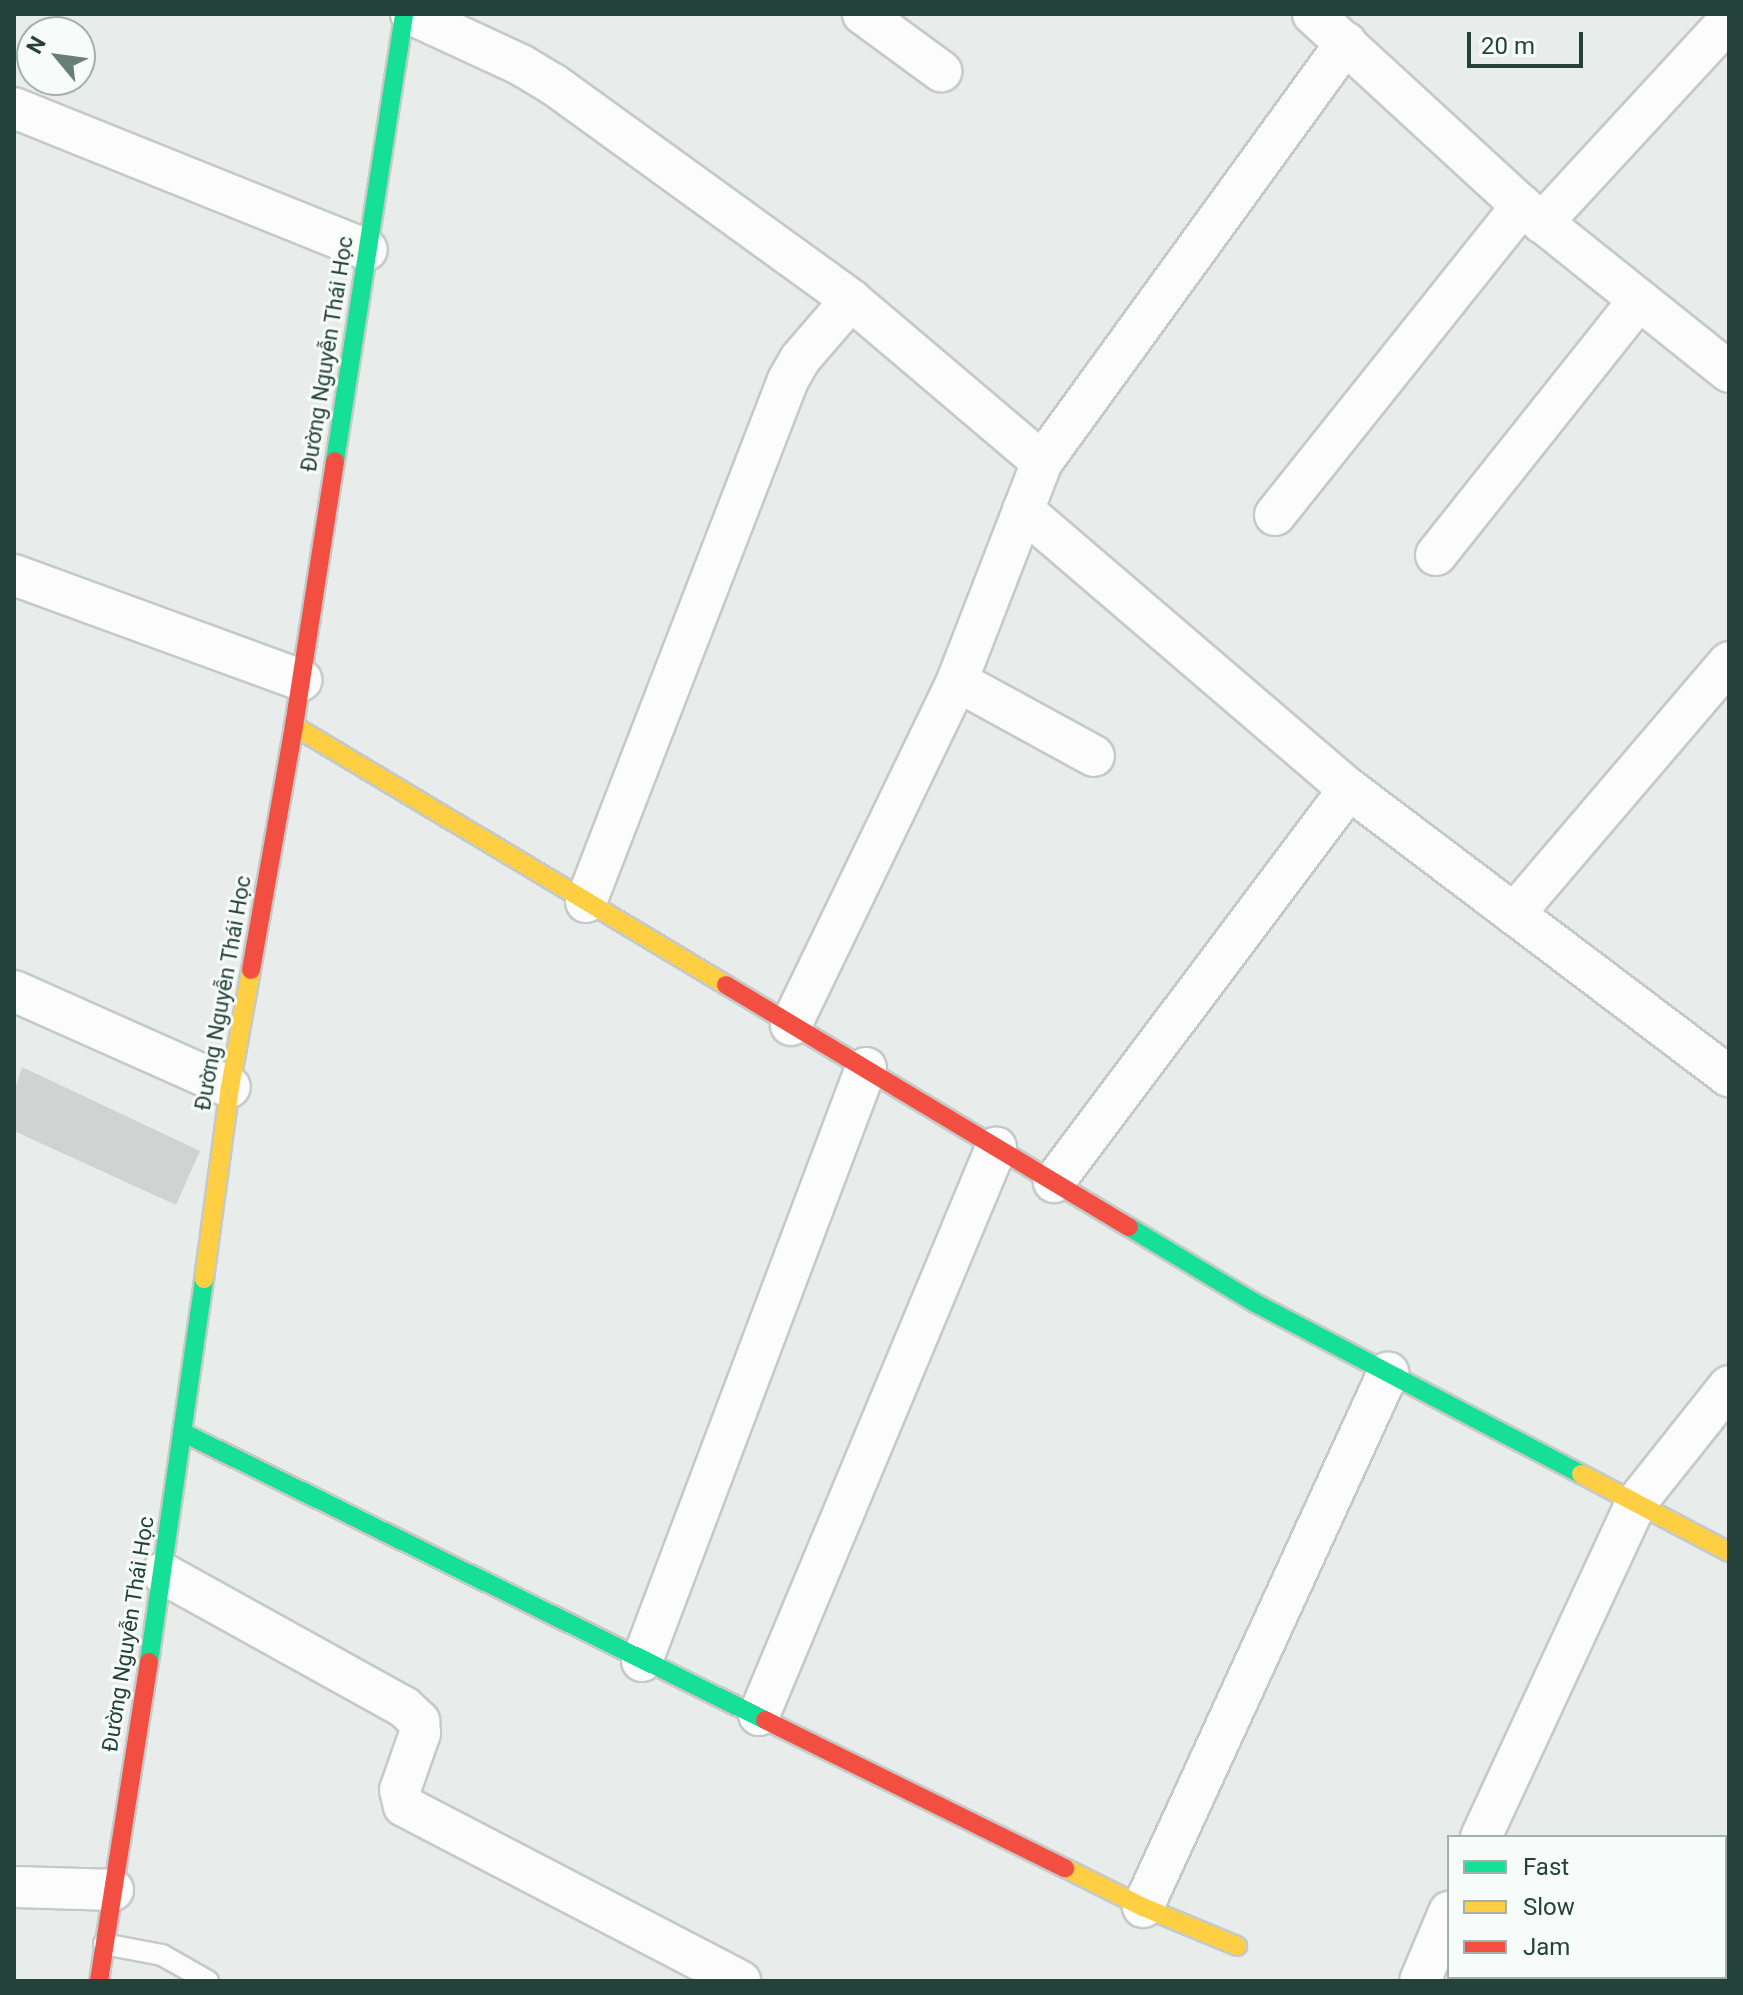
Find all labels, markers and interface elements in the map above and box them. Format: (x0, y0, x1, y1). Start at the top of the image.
north arrow (16, 16, 96, 96)
scale bar (1471, 16, 1587, 66)
text: N (22, 32, 51, 58)
text: 20 m (1481, 32, 1535, 60)
street label: Đường Nguyễn Thái Học (295, 234, 359, 474)
street label: Đường Nguyễn Thái Học (189, 873, 257, 1113)
street label: Đường Nguyễn Thái Học (96, 1514, 160, 1754)
legend (1447, 1835, 1727, 1979)
text: Fast (1523, 1853, 1569, 1881)
text: Slow (1523, 1893, 1575, 1921)
text: Jam (1523, 1933, 1570, 1961)

